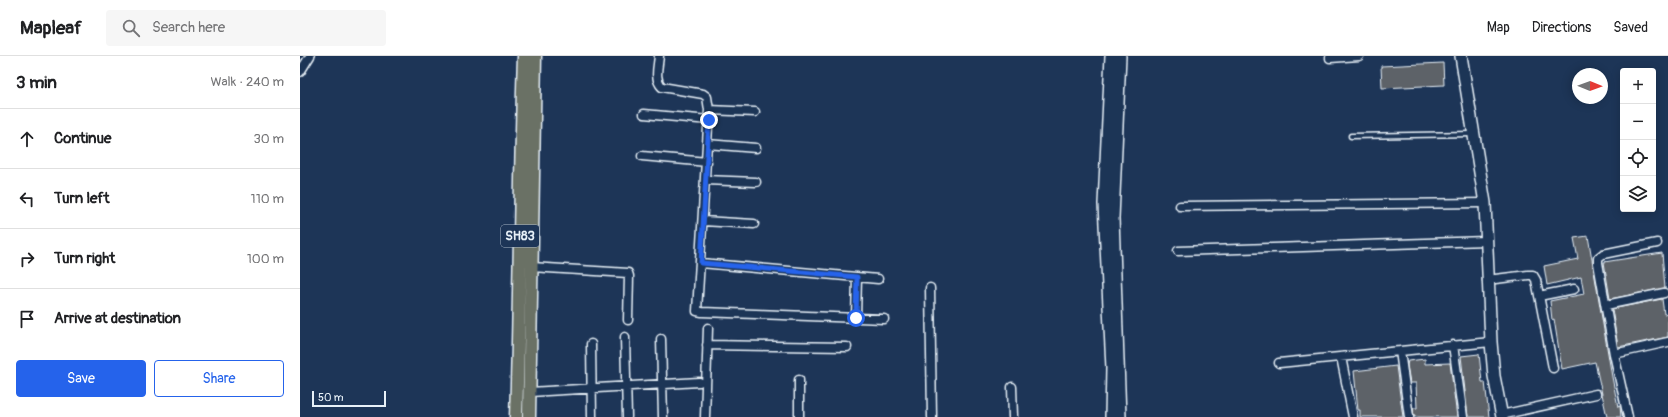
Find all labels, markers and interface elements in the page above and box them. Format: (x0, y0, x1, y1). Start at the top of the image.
search box (106, 10, 386, 46)
text: Mapleaf (20, 16, 82, 40)
icon: search (120, 17, 142, 39)
text: Search here (152, 18, 225, 37)
text: Map (1487, 19, 1510, 36)
text: Directions (1532, 19, 1591, 36)
text: Saved (1613, 19, 1648, 36)
north arrow (1572, 68, 1608, 104)
map controls (1620, 68, 1656, 212)
button: + (1620, 68, 1656, 104)
text: 3 min (16, 72, 57, 93)
text: Walk · 240 m (210, 74, 284, 90)
button: − (1620, 104, 1656, 140)
route end (700, 111, 718, 129)
icon: ahead (16, 128, 38, 150)
text: Continue (54, 129, 112, 148)
text: 30 m (254, 131, 284, 147)
button: locate (1620, 140, 1656, 176)
button: layers (1620, 176, 1656, 212)
icon: left (16, 188, 38, 210)
text: Turn left (54, 189, 110, 208)
text: 110 m (251, 191, 284, 207)
road number: SH83 (501, 225, 539, 247)
icon: right (16, 248, 38, 270)
text: Turn right (54, 249, 115, 268)
text: 100 m (247, 251, 284, 267)
icon: arrive (16, 308, 38, 330)
text: Arrive at destination (54, 309, 181, 328)
route start (847, 309, 865, 327)
button: Save (16, 360, 146, 397)
button: Share (154, 360, 284, 397)
scale bar (312, 389, 386, 408)
text: 50 m (318, 391, 344, 404)

